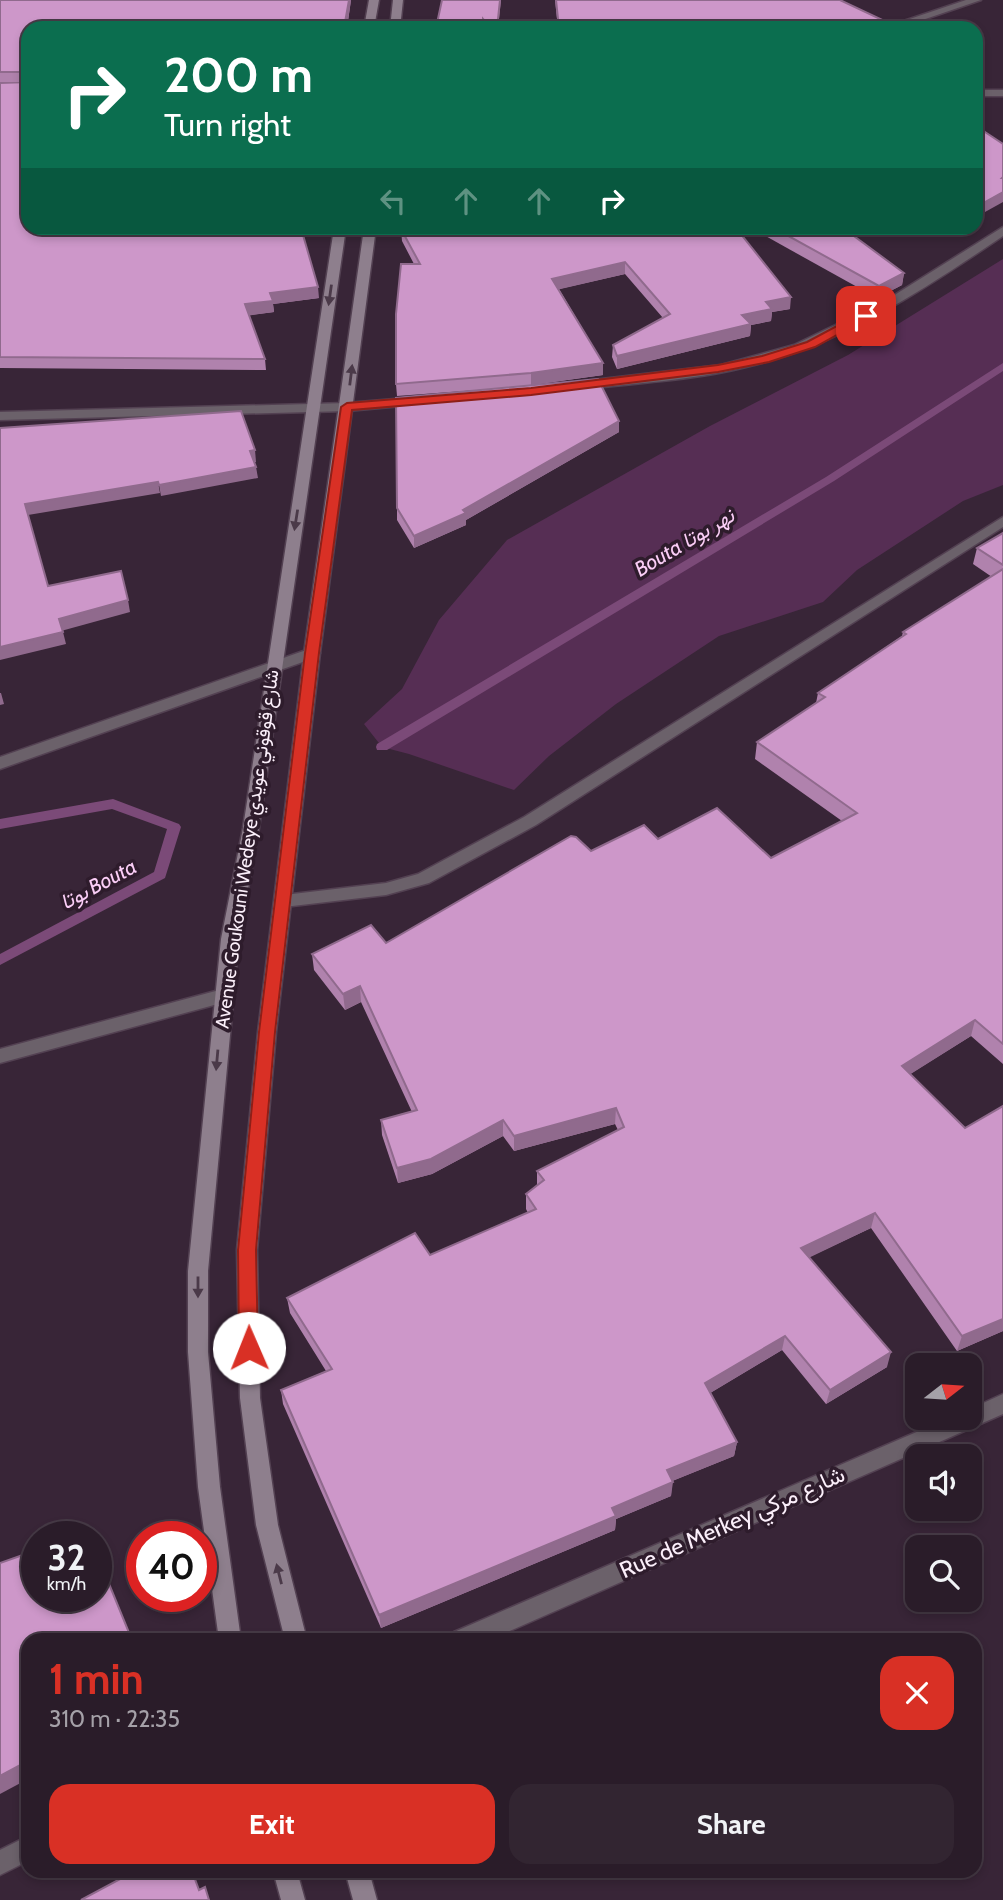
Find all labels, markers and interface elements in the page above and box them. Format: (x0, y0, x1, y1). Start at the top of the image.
text: 200 m (164, 45, 313, 104)
icon: right (49, 49, 140, 140)
text: Turn right (164, 105, 291, 144)
icon: left (374, 182, 412, 220)
icon: ahead (447, 182, 485, 220)
icon: ahead (520, 182, 558, 220)
icon: right (593, 182, 631, 220)
one-way arrow (325, 284, 336, 306)
pin (836, 286, 896, 346)
icon: arrive (847, 297, 885, 335)
one-way arrow (345, 364, 356, 386)
water label: Bouta نهر بوتا (630, 502, 740, 582)
one-way arrow (290, 509, 301, 531)
street label: Avenue Goukouni Wedeye شارع قوقوني عويدي (210, 668, 288, 1030)
water label: بوتا Bouta (55, 853, 141, 915)
one-way arrow (211, 1049, 222, 1071)
one-way arrow (192, 1276, 204, 1298)
position arrow (212, 1311, 286, 1385)
north arrow (905, 1353, 982, 1430)
map controls (905, 1353, 982, 1612)
button: sound (905, 1444, 982, 1521)
street label: Rue de Merkey شارع مركي (615, 1460, 851, 1589)
speed limit sign: 40 (126, 1521, 217, 1612)
button: search (905, 1535, 982, 1612)
text: 32 (48, 1536, 85, 1579)
one-way arrow (273, 1562, 284, 1584)
text: km/h (47, 1573, 86, 1595)
text: 1 min (49, 1653, 144, 1705)
button: close (880, 1656, 954, 1730)
text: 310 m · 22:35 (49, 1705, 180, 1733)
button: Exit (49, 1784, 495, 1864)
button: Share (509, 1784, 954, 1864)

